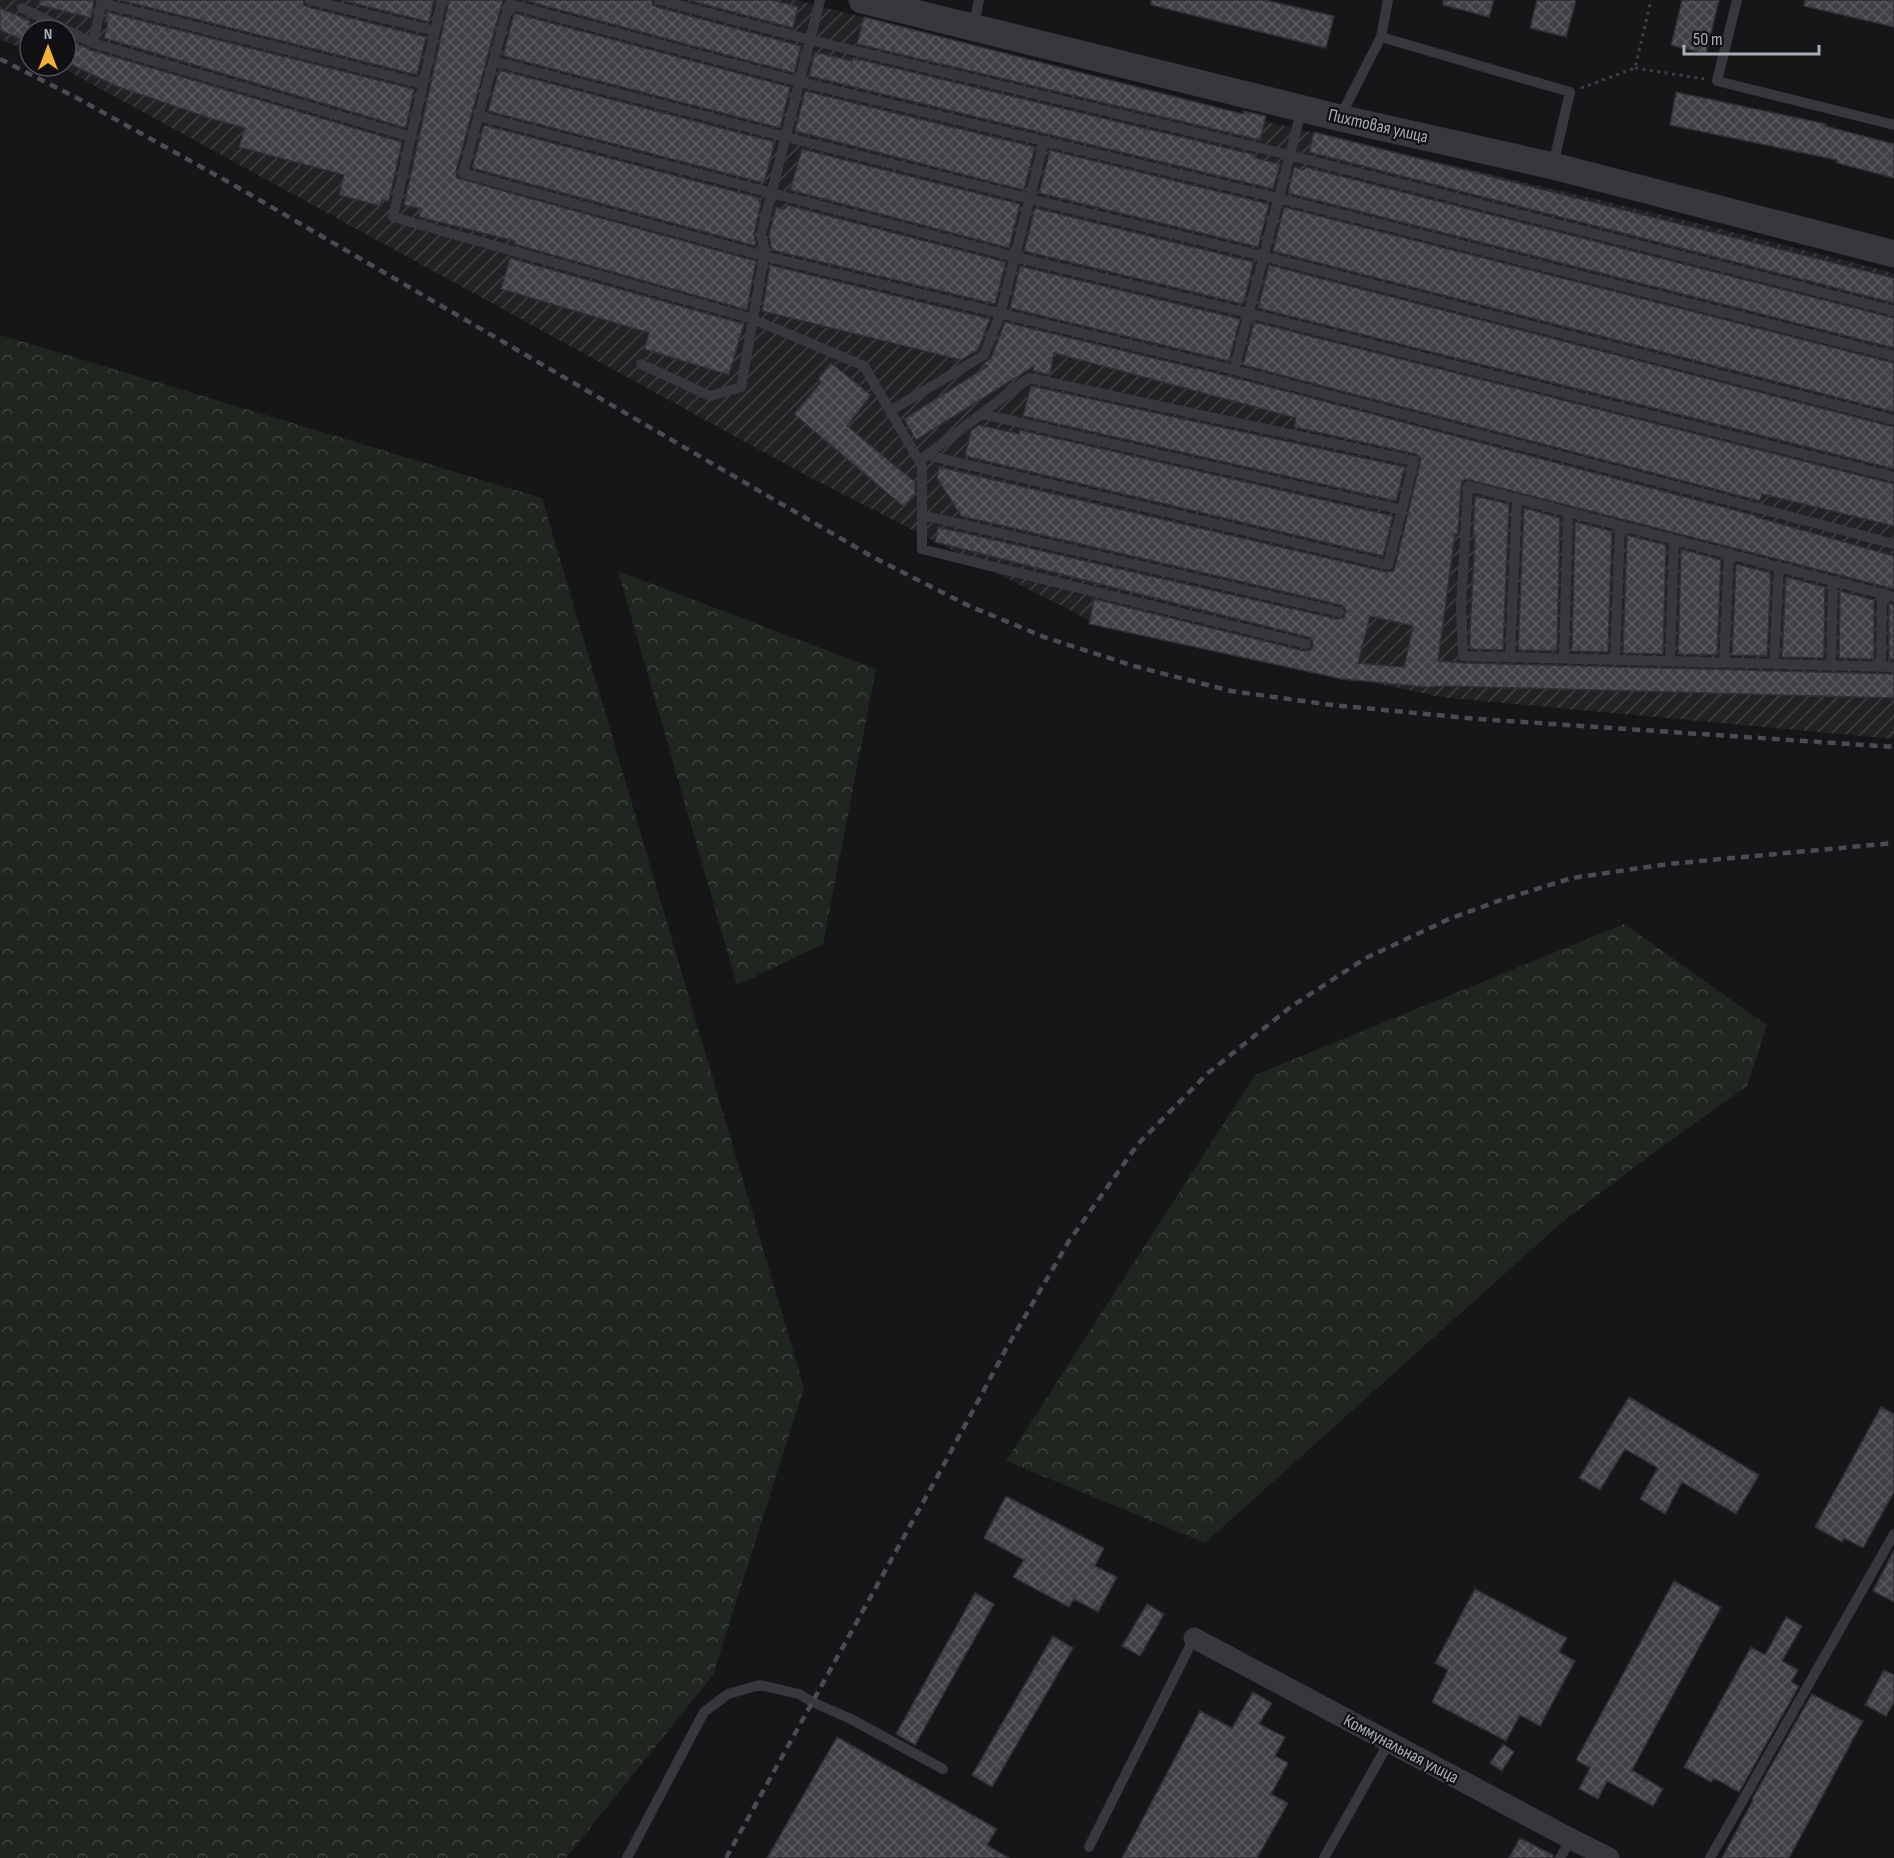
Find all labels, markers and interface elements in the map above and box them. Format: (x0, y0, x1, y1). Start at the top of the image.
north arrow (18, 18, 78, 78)
scale bar (1684, 18, 1819, 56)
text: N (44, 25, 52, 44)
text: 50 m (1693, 29, 1723, 50)
street label: Пихтовая улица (1326, 104, 1430, 148)
street label: Коммунальная улица (1340, 1710, 1462, 1788)

